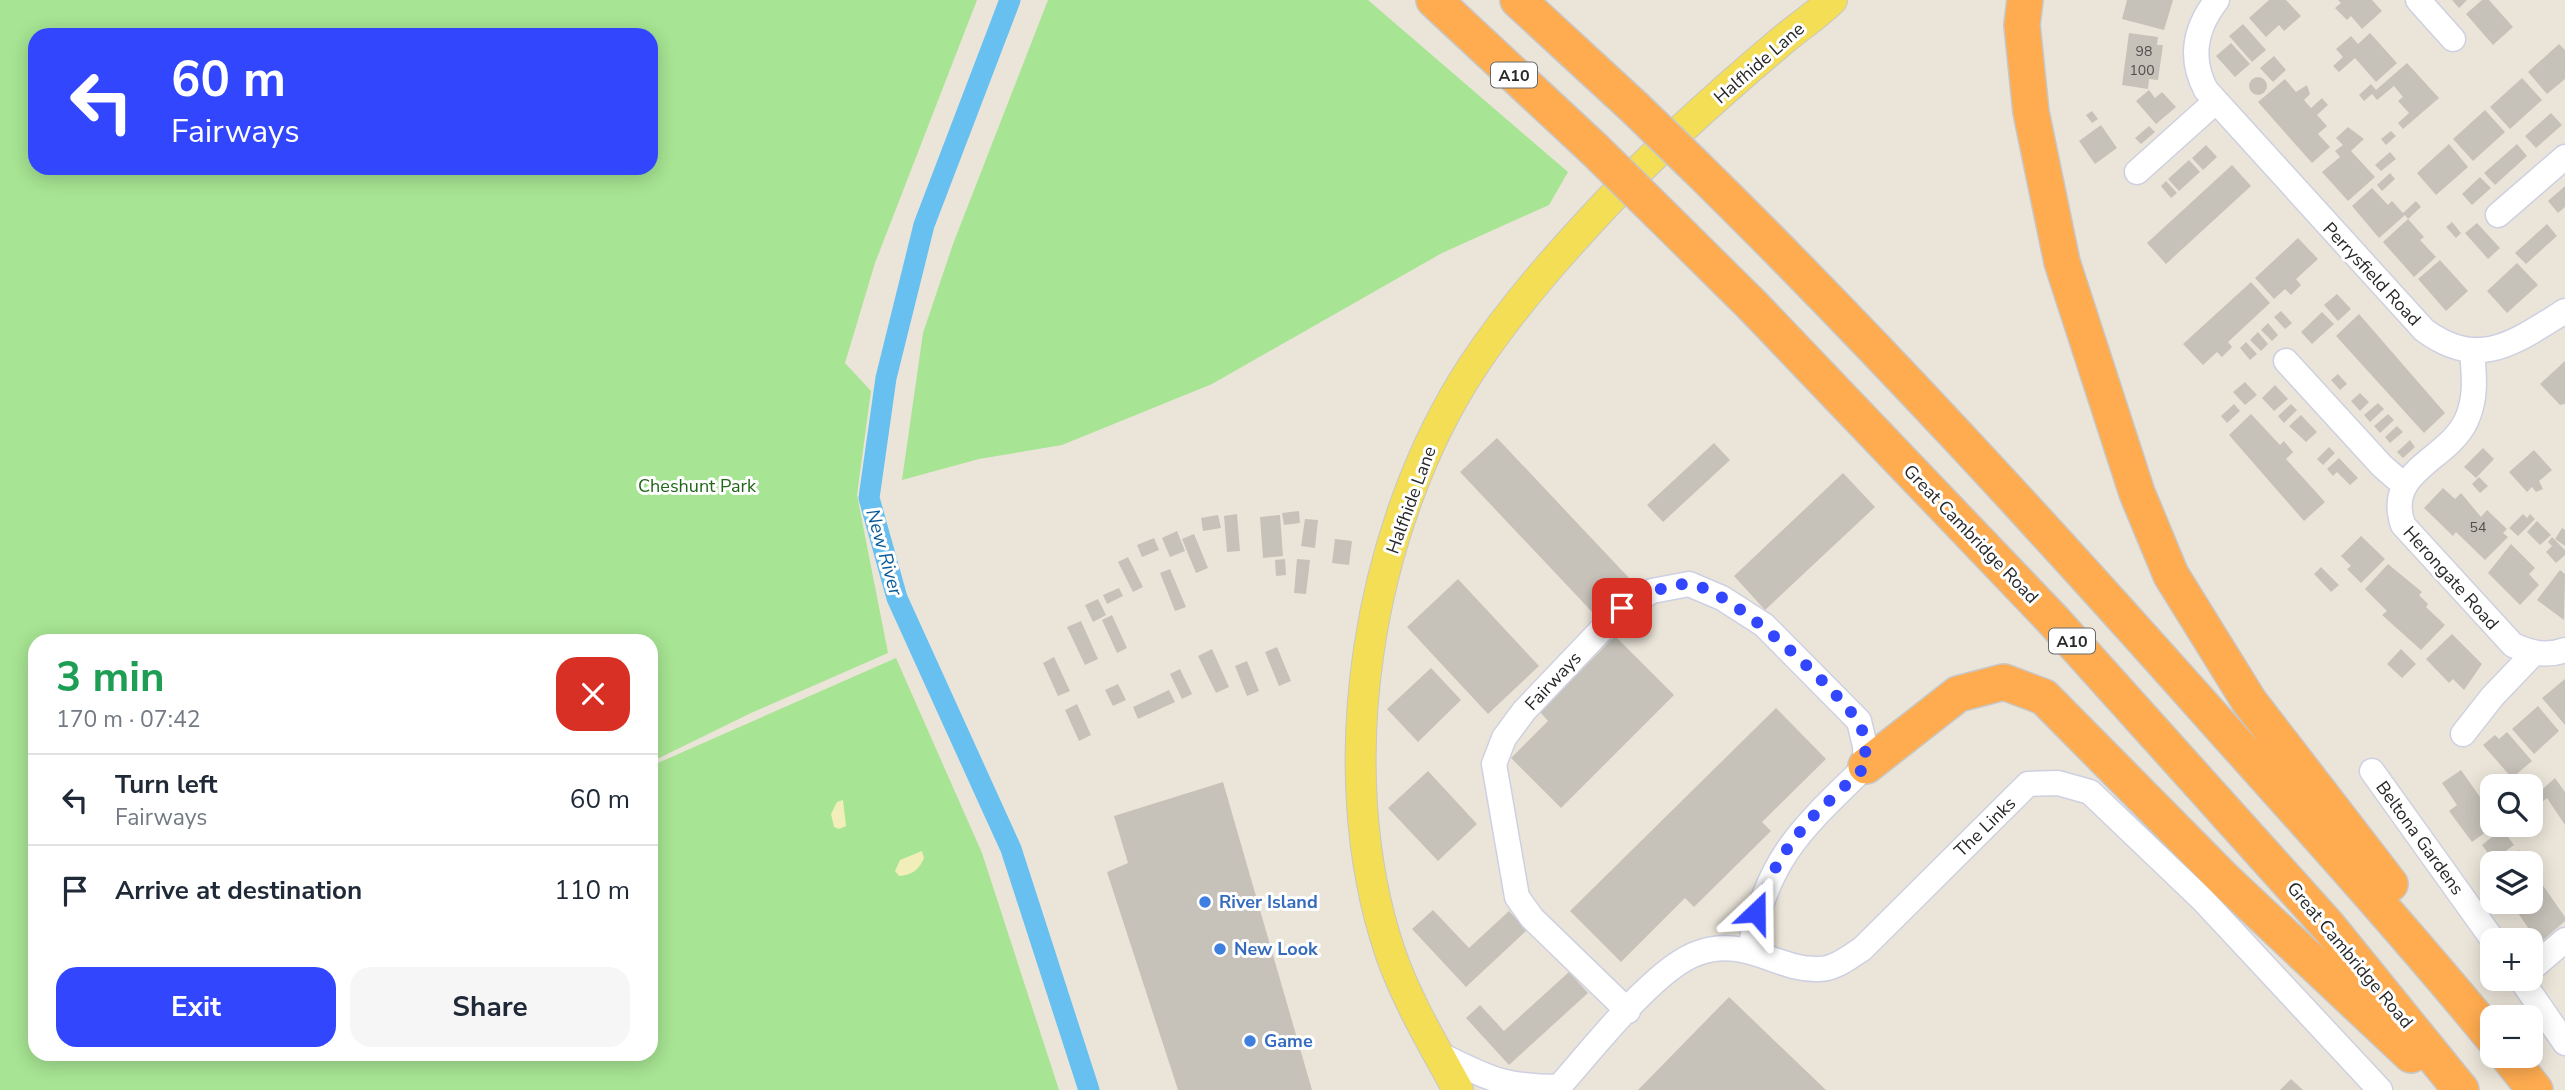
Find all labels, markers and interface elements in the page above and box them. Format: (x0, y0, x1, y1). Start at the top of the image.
street label: Halfhide Lane (1709, 17, 1809, 109)
house number: 98 (2136, 42, 2152, 61)
text: 60 m (171, 46, 286, 113)
icon: left (56, 56, 147, 147)
house number: 100 (2129, 61, 2155, 80)
road number: A10 (1491, 62, 1537, 88)
text: Fairways (171, 110, 300, 153)
street label: Perrysfield Road (2318, 217, 2426, 331)
street label: Halfhide Lane (1380, 443, 1442, 557)
street label: Great Cambridge Road (1898, 459, 2044, 609)
park label: Cheshunt Park (638, 474, 757, 498)
water label: New River (859, 506, 909, 600)
house number: 54 (2470, 518, 2486, 537)
street label: Herongate Road (2398, 521, 2504, 635)
pin (1592, 578, 1652, 638)
icon: arrive (1603, 589, 1641, 627)
road number: A10 (2049, 628, 2095, 654)
street label: Fairways (1520, 646, 1586, 716)
text: 3 min (56, 649, 165, 706)
button: close (556, 657, 630, 731)
text: 170 m · 07:42 (56, 704, 201, 735)
text: Turn left (115, 767, 218, 802)
map controls (2480, 774, 2543, 1068)
button: search (2480, 774, 2543, 837)
street label: Beltona Gardens (2370, 776, 2470, 900)
icon: left (56, 781, 94, 819)
text: 60 m (570, 782, 630, 817)
street label: The Links (1949, 792, 2021, 862)
text: Fairways (115, 802, 207, 833)
button: layers (2480, 851, 2543, 914)
icon: arrive (56, 872, 94, 910)
text: Arrive at destination (115, 873, 362, 908)
text: 110 m (554, 873, 630, 908)
position arrow (1719, 875, 1793, 949)
street label: Great Cambridge Road (2282, 877, 2418, 1033)
place label: River Island (1219, 890, 1318, 914)
marker: River Island (1197, 894, 1213, 910)
button: + (2480, 928, 2543, 991)
place label: New Look (1234, 937, 1318, 961)
marker: New Look (1212, 941, 1228, 957)
button: Exit (56, 967, 336, 1047)
button: Share (350, 967, 630, 1047)
button: − (2480, 1005, 2543, 1068)
place label: Game (1264, 1029, 1313, 1053)
marker: Game (1242, 1033, 1258, 1049)

